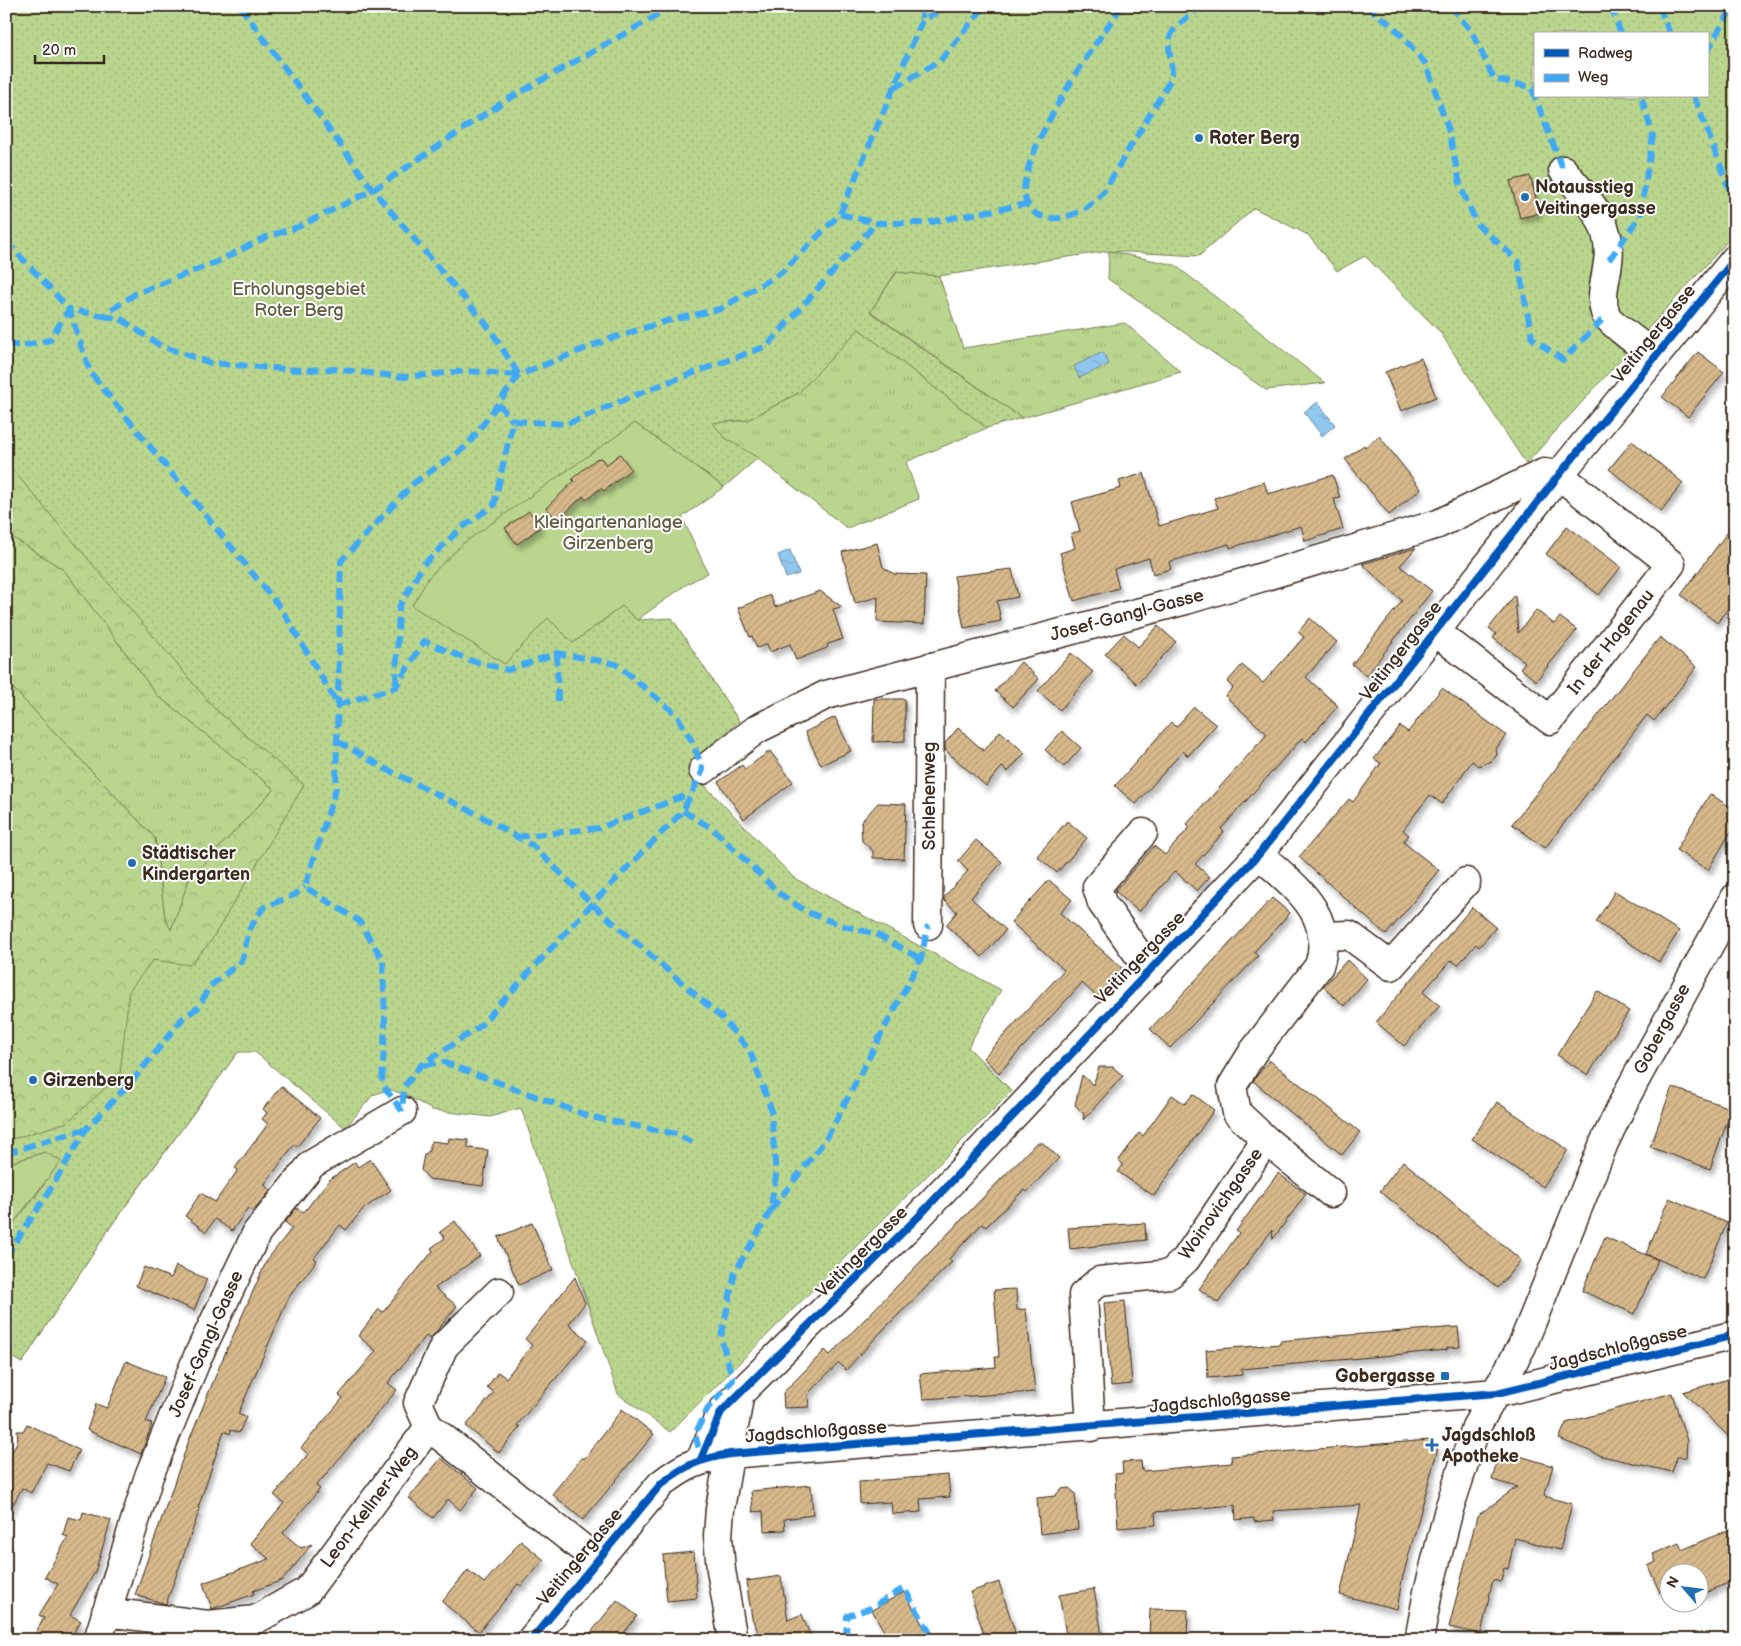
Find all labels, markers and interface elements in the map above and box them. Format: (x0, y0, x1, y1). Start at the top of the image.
scale bar (35, 32, 104, 64)
legend (1534, 32, 1708, 98)
text: 20 m (42, 41, 76, 60)
text: Radweg (1578, 44, 1633, 63)
text: Weg (1578, 68, 1608, 87)
place label: Roter Berg (1209, 128, 1300, 149)
marker: Roter Berg (1193, 132, 1205, 144)
place label: Notausstieg Veitingergasse (1535, 177, 1656, 219)
marker: Notausstieg Veitingergasse (1519, 191, 1531, 203)
park label: Erholungsgebiet Roter Berg (232, 279, 366, 321)
street label: Veitingergasse (1608, 280, 1700, 388)
park label: Kleingartenanlage Girzenberg (533, 512, 683, 554)
street label: Josef-Gangl-Gasse (1048, 584, 1206, 646)
street label: In der Hagenau (1563, 585, 1659, 699)
street label: Veitingergasse (1356, 597, 1447, 705)
street label: Schlehenweg (919, 742, 940, 850)
place label: Städtischer Kindergarten (142, 843, 250, 885)
marker: Städtischer Kindergarten (126, 857, 138, 869)
street label: Veitingergasse (1090, 907, 1190, 1009)
street label: Gobergasse (1629, 980, 1695, 1078)
place label: Girzenberg (43, 1070, 134, 1091)
marker: Girzenberg (27, 1074, 39, 1086)
street label: Woinovichgasse (1175, 1144, 1268, 1264)
street label: Veitingergasse (812, 1202, 912, 1302)
street label: Josef-Gangl-Gasse (164, 1267, 248, 1420)
street label: Jagdschloßgasse (1547, 1321, 1690, 1375)
place label: Gobergasse (1335, 1366, 1435, 1387)
marker: Gobergasse (1439, 1370, 1451, 1382)
street label: Jagdschloßgasse (1149, 1384, 1292, 1418)
street label: Jagdschloßgasse (745, 1417, 888, 1447)
place label: Jagdschloß Apotheke (1441, 1425, 1536, 1467)
marker: Jagdschloß Apotheke (1426, 1439, 1438, 1451)
street label: Leon-Kellner-Weg (316, 1442, 422, 1572)
street label: Veitingergasse (533, 1504, 627, 1610)
north arrow (1658, 1564, 1708, 1614)
text: N (1663, 1573, 1683, 1591)

